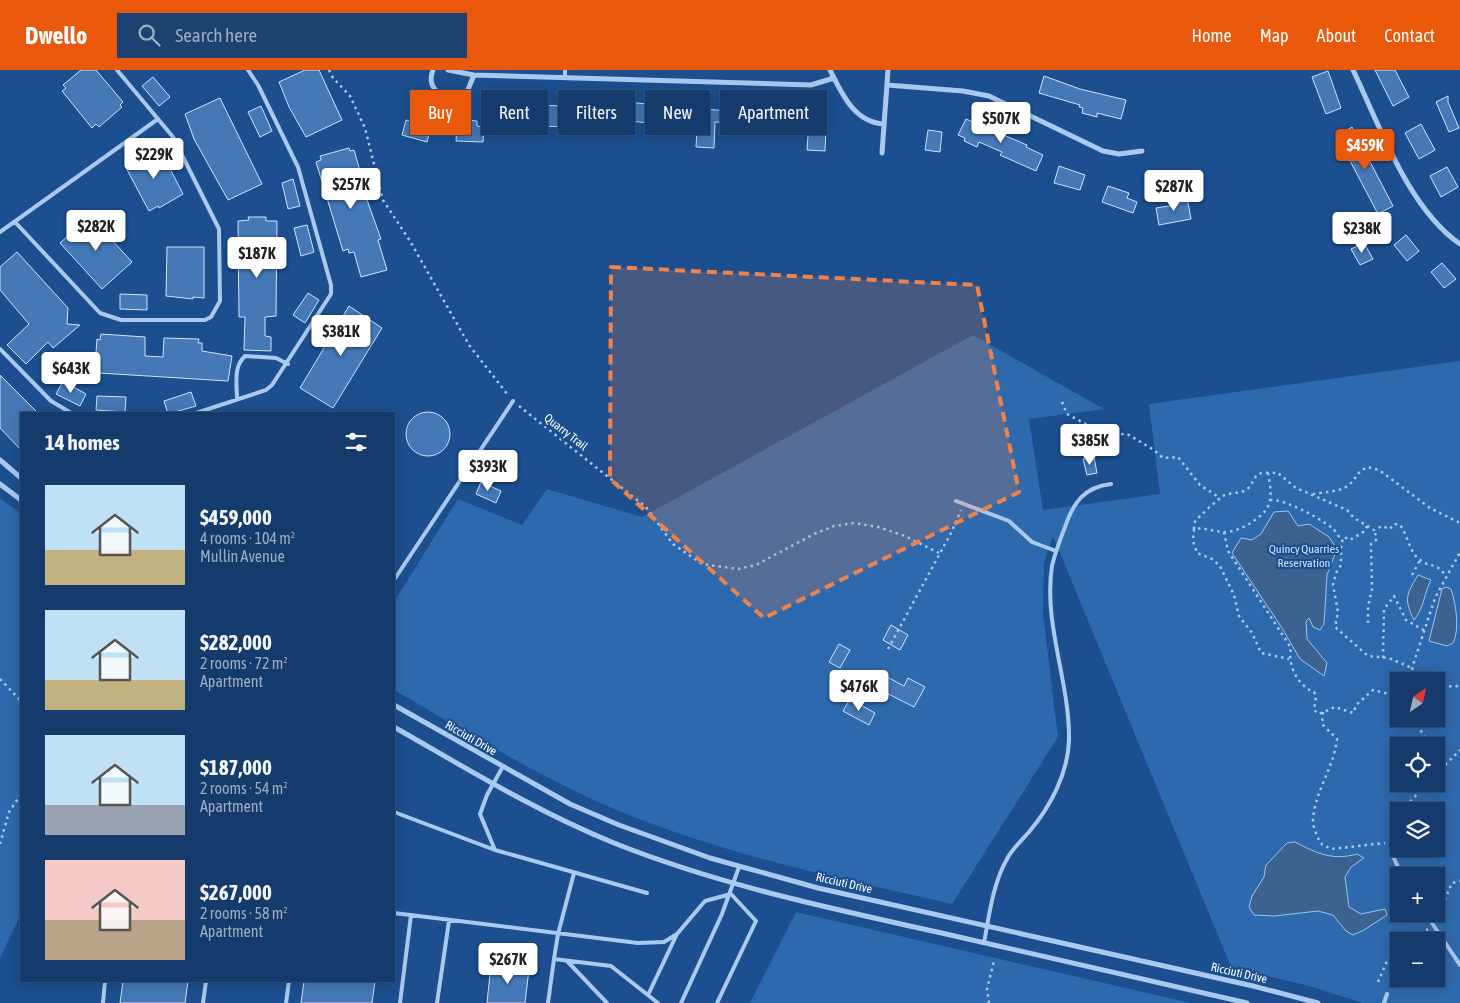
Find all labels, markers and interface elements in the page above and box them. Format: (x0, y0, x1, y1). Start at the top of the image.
search box (117, 13, 467, 58)
icon: search (135, 21, 163, 49)
text: Dwello (25, 22, 87, 49)
text: Search here (175, 24, 257, 46)
text: Home (1192, 25, 1232, 46)
text: Map (1260, 25, 1289, 46)
text: About (1317, 25, 1356, 46)
text: Contact (1384, 25, 1435, 46)
chip: Buy (410, 90, 471, 135)
chip: Rent (481, 90, 548, 135)
chip: Filters (558, 90, 635, 135)
chip: New (645, 90, 710, 135)
chip: Apartment (720, 90, 827, 135)
pin: $507K (966, 102, 1036, 144)
text: $507K (982, 109, 1020, 127)
pin: $459K (1330, 128, 1400, 171)
text: $459K (1346, 136, 1384, 154)
pin: $229K (119, 138, 189, 180)
text: $229K (135, 145, 173, 163)
pin: $257K (316, 168, 386, 210)
pin: $287K (1139, 170, 1209, 212)
text: $257K (332, 175, 370, 193)
text: $287K (1155, 177, 1193, 195)
pin: $282K (61, 210, 131, 252)
pin: $238K (1327, 212, 1397, 254)
text: $282K (77, 217, 115, 235)
text: $238K (1343, 219, 1381, 237)
pin: $187K (222, 236, 292, 279)
text: $187K (238, 244, 276, 262)
pin: $381K (306, 314, 376, 357)
text: $381K (322, 322, 360, 340)
pin: $643K (36, 352, 106, 394)
text: $643K (52, 359, 90, 377)
street label: Quarry Trail (541, 411, 591, 454)
pin: $385K (1055, 424, 1125, 466)
icon: filters (342, 428, 370, 456)
text: 14 homes (45, 430, 120, 454)
text: $385K (1071, 431, 1109, 449)
pin: $393K (453, 450, 523, 492)
text: $393K (469, 457, 507, 475)
icon: home (85, 505, 145, 565)
text: $459,000 (200, 505, 272, 529)
text: 4 rooms · 104 m² (200, 529, 295, 547)
park label: Quincy Quarries Reservation (1269, 542, 1339, 570)
text: Mullin Avenue (200, 547, 285, 565)
icon: home (85, 630, 145, 690)
text: $282,000 (200, 630, 272, 654)
text: 2 rooms · 72 m² (200, 654, 288, 672)
pin: $476K (824, 670, 894, 712)
text: Apartment (200, 672, 263, 690)
north arrow (1390, 672, 1445, 728)
map controls (1390, 672, 1445, 987)
text: $476K (840, 677, 878, 695)
street label: Ricciuti Drive (443, 718, 499, 758)
button: locate (1390, 737, 1445, 792)
icon: home (85, 755, 145, 815)
text: $187,000 (200, 755, 272, 779)
text: 2 rooms · 54 m² (200, 779, 288, 797)
text: Apartment (200, 797, 263, 815)
button: layers (1390, 802, 1445, 857)
button: + (1390, 867, 1445, 922)
street label: Ricciuti Drive (814, 870, 874, 896)
icon: home (85, 880, 145, 940)
text: $267,000 (200, 880, 272, 904)
text: 2 rooms · 58 m² (200, 904, 288, 922)
text: Apartment (200, 922, 263, 940)
button: − (1390, 932, 1445, 987)
pin: $267K (473, 942, 543, 985)
text: $267K (489, 950, 527, 968)
street label: Ricciuti Drive (1209, 960, 1269, 986)

